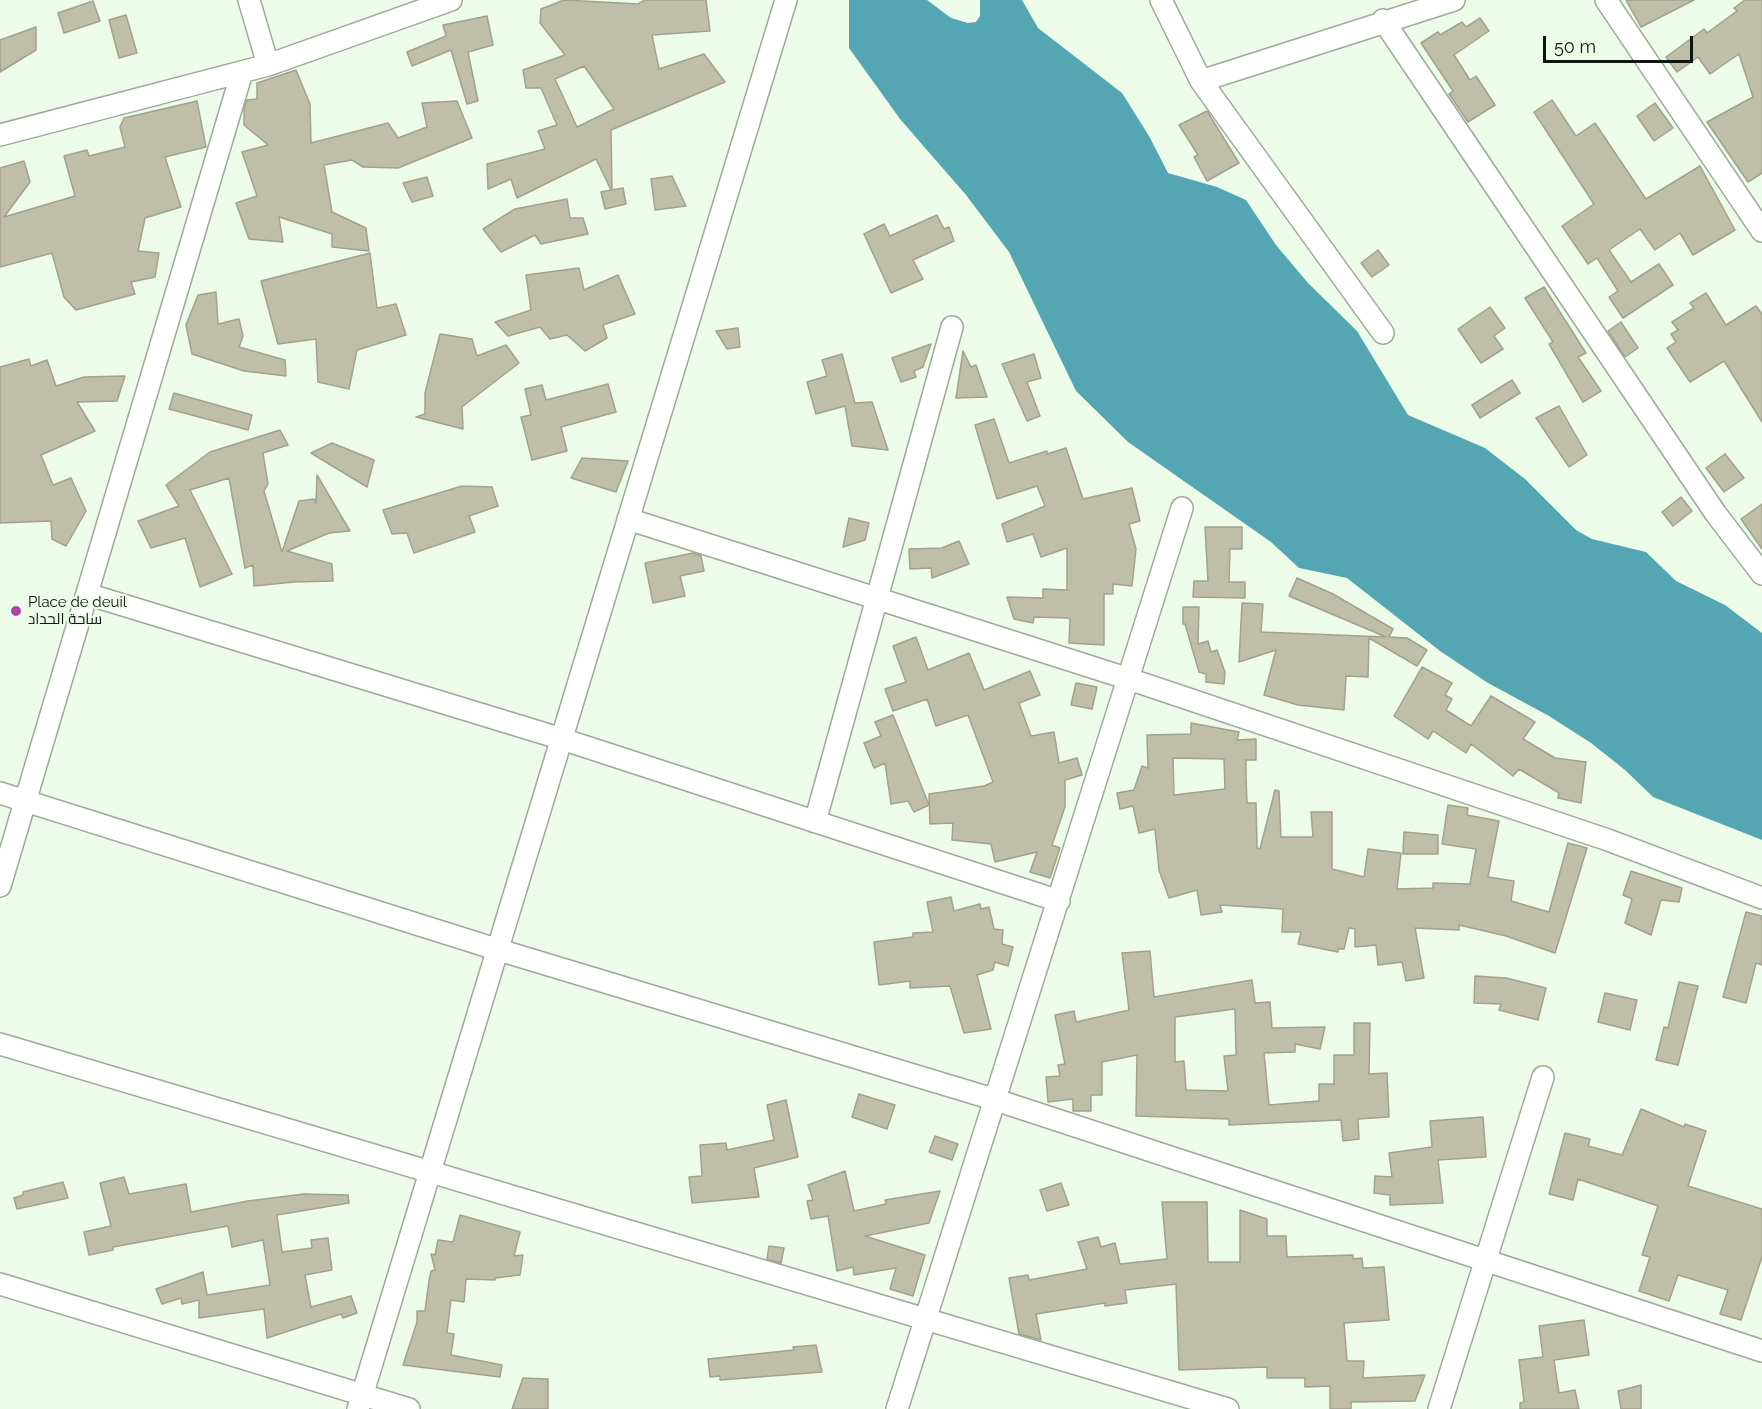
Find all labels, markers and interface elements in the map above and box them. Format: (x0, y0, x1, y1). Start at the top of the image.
scale bar (1546, 24, 1696, 62)
text: 50 m (1554, 36, 1596, 57)
place label: Place de deuil ساحة الحداد (28, 593, 127, 628)
marker: Place de deuil ساحة الحداد (9, 604, 23, 618)

